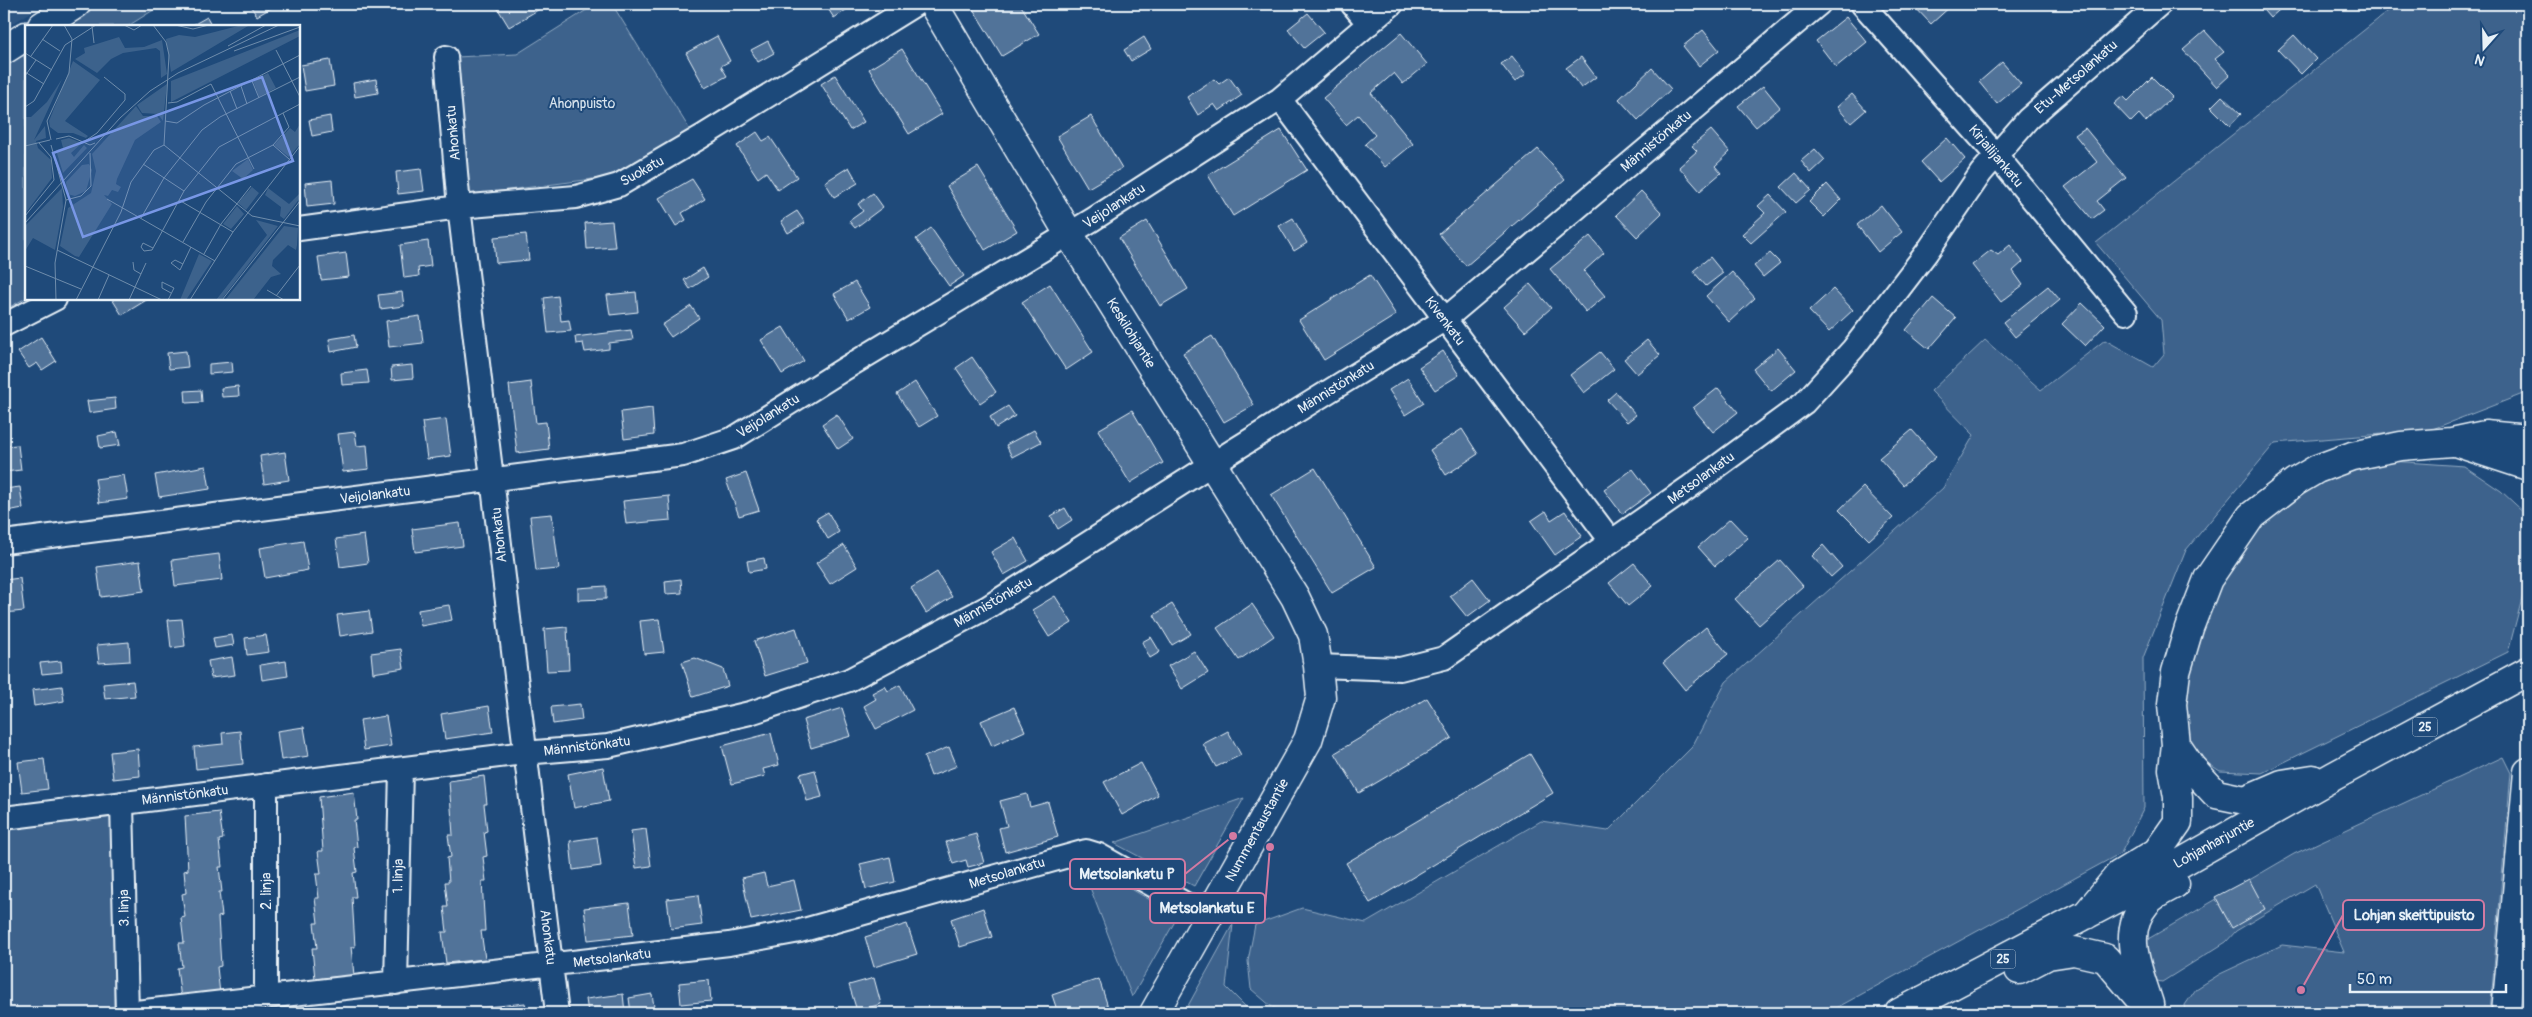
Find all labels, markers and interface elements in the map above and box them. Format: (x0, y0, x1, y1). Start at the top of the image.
north arrow (2460, 22, 2510, 72)
inset map (25, 25, 300, 300)
street label: Etu-Metsolankatu (2031, 36, 2121, 118)
text: N (2472, 50, 2487, 69)
park label: Ahonpuisto (549, 95, 616, 112)
street label: Ahonkatu (442, 105, 464, 161)
street label: Männistönkatu (1617, 106, 1695, 176)
street label: Kirjailijankatu (1965, 121, 2027, 191)
street label: Suokatu (617, 152, 667, 190)
street label: Veijolankatu (1080, 180, 1148, 232)
street label: Kivenkatu (1421, 293, 1469, 349)
street label: Keskilohjantie (1103, 295, 1159, 371)
street label: Männistönkatu (1295, 357, 1377, 417)
street label: Veijolankatu (733, 390, 803, 442)
street label: Metsolankatu (1664, 448, 1738, 508)
street label: Veijolankatu (339, 482, 411, 508)
street label: Ahonkatu (488, 506, 510, 564)
street label: Männistönkatu (951, 573, 1035, 631)
road number: 25 (2412, 718, 2438, 736)
street label: Männistönkatu (543, 732, 631, 760)
street label: Nummentaustantie (1222, 775, 1292, 884)
street label: Männistönkatu (141, 781, 229, 809)
street label: Lohjanharjuntie (2170, 814, 2258, 872)
street label: Metsolankatu (967, 853, 1047, 893)
street label: 1. linja (389, 858, 407, 894)
callout: Metsolankatu P (1070, 859, 1185, 889)
text: Metsolankatu P (1079, 865, 1175, 884)
street label: 2. linja (258, 872, 275, 910)
street label: 3. linja (115, 889, 133, 927)
callout: Metsolankatu E (1150, 893, 1265, 923)
text: Metsolankatu E (1159, 899, 1255, 918)
callout: Lohjan skeittipuisto (2343, 900, 2484, 930)
text: Lohjan skeittipuisto (2353, 906, 2475, 925)
street label: Ahonkatu (536, 908, 560, 966)
street label: Metsolankatu (572, 945, 652, 971)
road number: 25 (1990, 950, 2016, 969)
scale bar (2350, 962, 2506, 994)
text: 50 m (2357, 970, 2392, 989)

